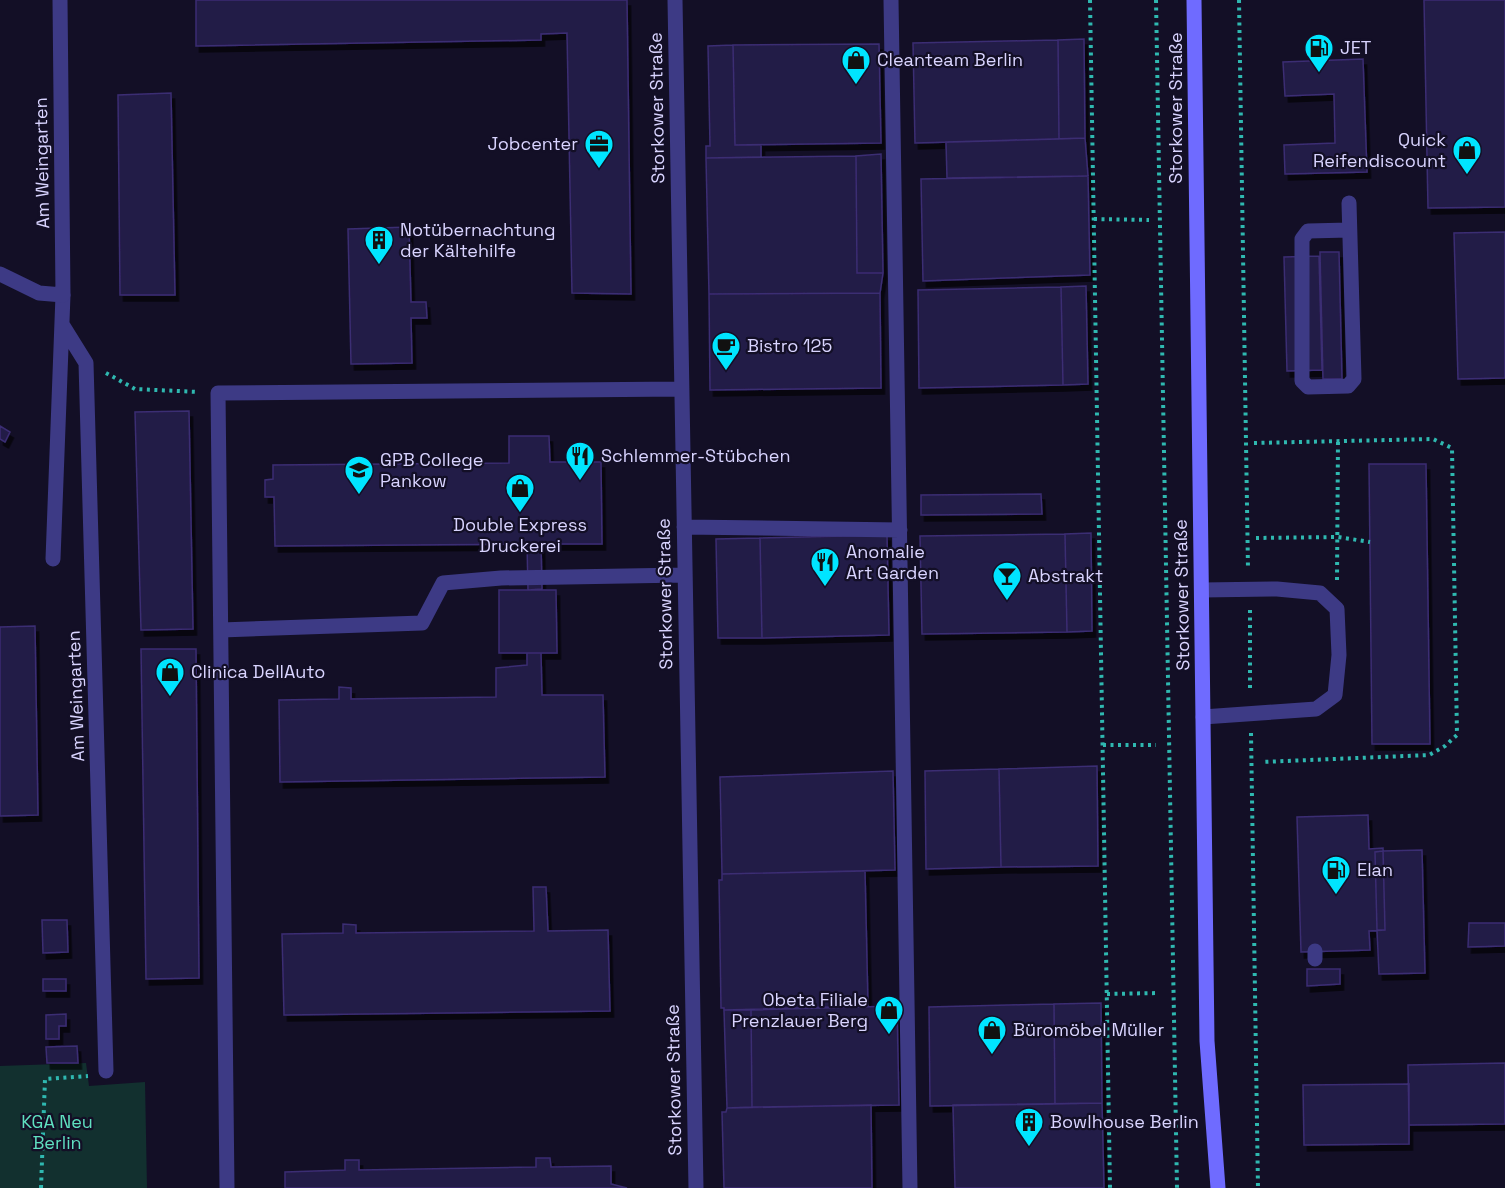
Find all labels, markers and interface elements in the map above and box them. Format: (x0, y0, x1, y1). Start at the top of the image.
street label: Storkower Straße (644, 32, 669, 184)
street label: Storkower Straße (1164, 32, 1187, 184)
fuel station icon: JET (1303, 32, 1335, 74)
place label: JET (1340, 36, 1372, 59)
shop icon: Cleanteam Berlin (840, 44, 872, 86)
place label: Cleanteam Berlin (877, 48, 1023, 71)
street label: Am Weingarten (29, 97, 54, 229)
office icon: Jobcenter (583, 128, 615, 170)
place label: Quick Reifendiscount (1313, 128, 1446, 172)
place label: Jobcenter (487, 132, 578, 155)
shop icon: Quick Reifendiscount (1451, 134, 1483, 176)
place label: Notübernachtung der Kältehilfe (400, 218, 556, 262)
building icon: Notübernachtung der Kältehilfe (363, 224, 395, 266)
cafe icon: Bistro 125 (710, 330, 742, 372)
place label: Bistro 125 (747, 334, 832, 357)
restaurant icon: Schlemmer-Stübchen (564, 440, 596, 482)
place label: Schlemmer-Stübchen (601, 444, 791, 467)
place label: GPB College Pankow (380, 448, 484, 492)
school or university icon: GPB College Pankow (343, 454, 375, 496)
shop icon: Double Express Druckerei (504, 472, 536, 514)
place label: Double Express Druckerei (453, 513, 587, 557)
street label: Storkower Straße (652, 518, 677, 670)
street label: Storkower Straße (1169, 519, 1194, 671)
place label: Anomalie Art Garden (846, 540, 939, 584)
restaurant icon: Anomalie Art Garden (809, 546, 841, 588)
bar icon: Abstrakt (991, 560, 1023, 602)
place label: Abstrakt (1028, 564, 1103, 587)
street label: Am Weingarten (62, 630, 89, 762)
shop icon: Clinica DellAuto (154, 656, 186, 698)
place label: Clinica DellAuto (191, 660, 325, 683)
fuel station icon: Elan (1320, 854, 1352, 896)
place label: Elan (1357, 858, 1393, 881)
place label: Obeta Filiale Prenzlauer Berg (731, 988, 868, 1032)
shop icon: Obeta Filiale Prenzlauer Berg (873, 994, 905, 1036)
street label: Storkower Straße (661, 1004, 686, 1156)
shop icon: Büromöbel Müller (976, 1014, 1008, 1056)
place label: Büromöbel Müller (1013, 1018, 1164, 1041)
building icon: Bowlhouse Berlin (1013, 1106, 1045, 1148)
park label: KGA Neu Berlin (21, 1110, 93, 1154)
place label: Bowlhouse Berlin (1050, 1110, 1199, 1133)

